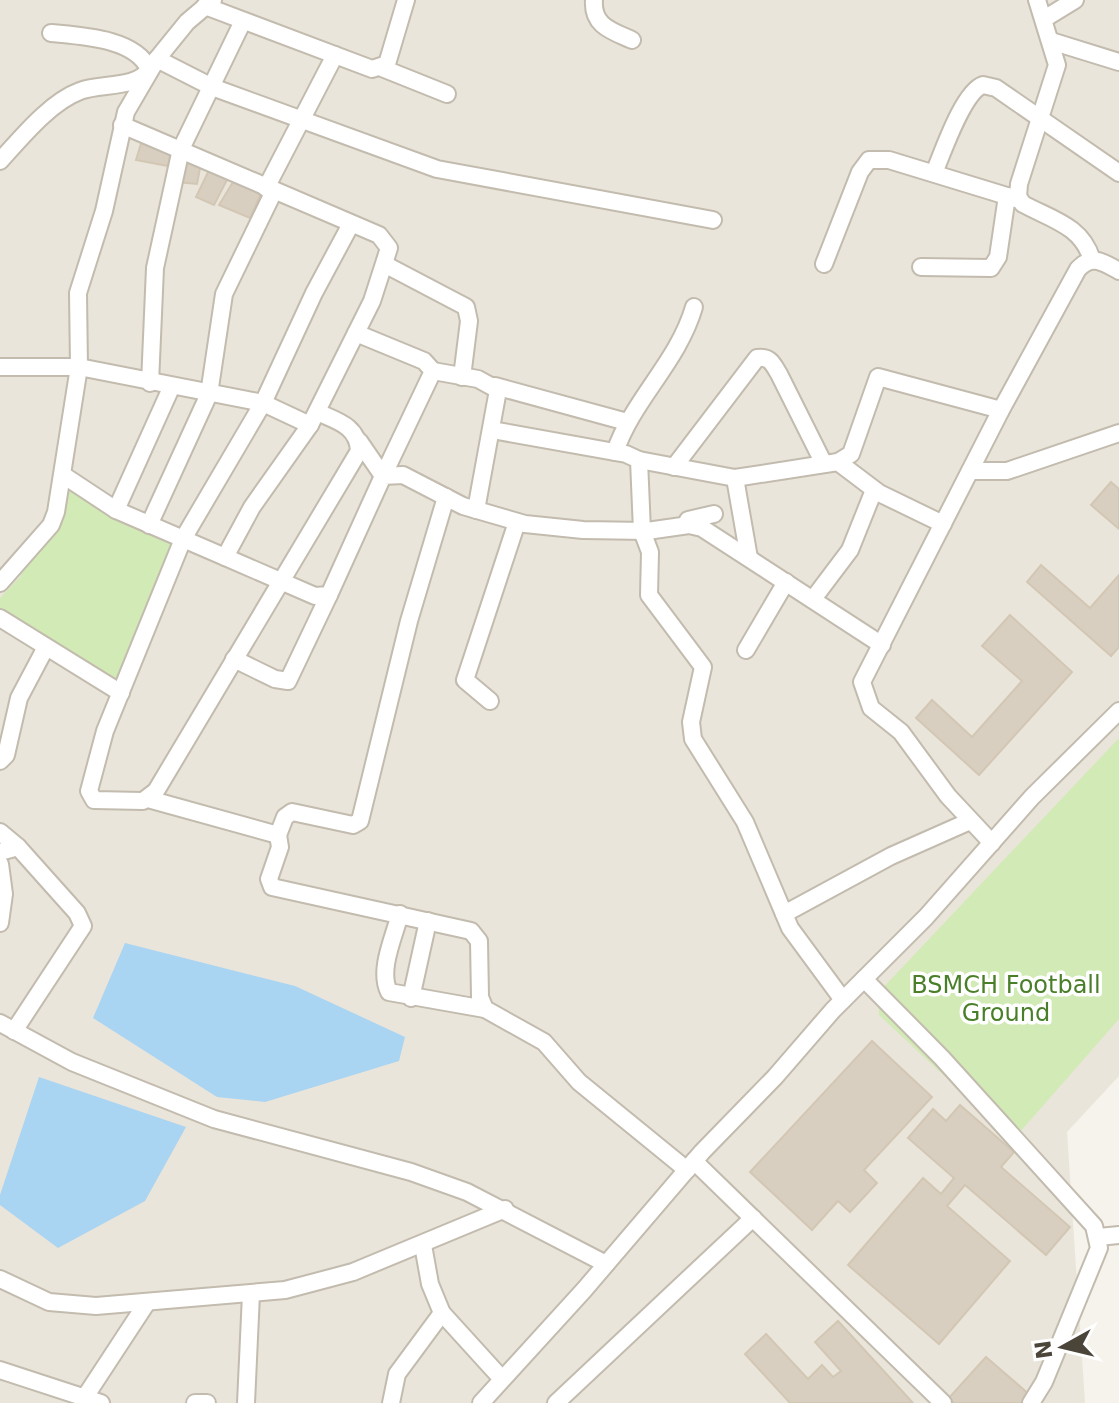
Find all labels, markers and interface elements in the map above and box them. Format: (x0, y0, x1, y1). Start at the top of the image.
park label: BSMCH Football Ground (911, 971, 1101, 1027)
north arrow (1023, 1307, 1103, 1387)
text: N (1030, 1339, 1057, 1361)

